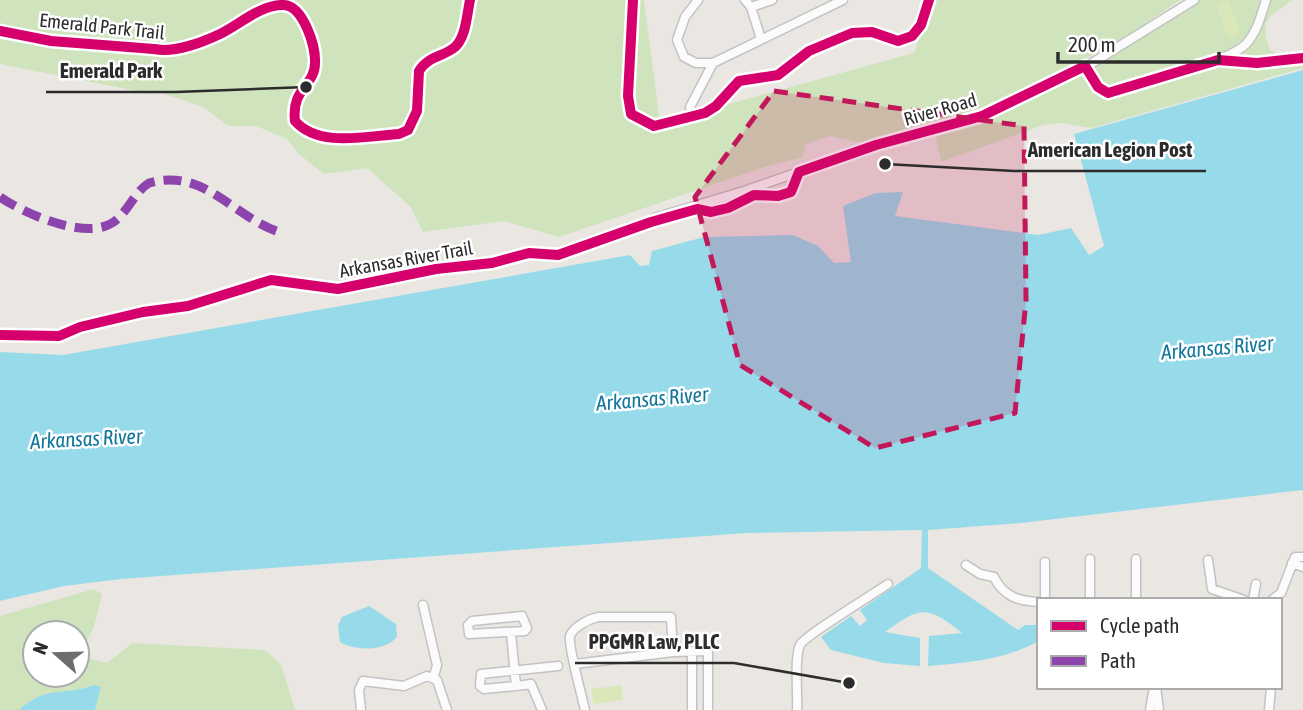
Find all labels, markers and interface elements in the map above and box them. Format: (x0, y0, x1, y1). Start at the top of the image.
street label: Emerald Park Trail (38, 8, 166, 44)
scale bar (1058, 21, 1219, 65)
text: 200 m (1068, 32, 1116, 56)
callout: Emerald Park (46, 50, 176, 92)
text: Emerald Park (60, 58, 163, 82)
street label: River Road (901, 88, 979, 130)
callout: American Legion Post (1014, 129, 1206, 171)
text: American Legion Post (1027, 137, 1192, 161)
street label: Arkansas River Trail (338, 236, 474, 282)
water label: Arkansas River (1159, 330, 1275, 364)
water label: Arkansas River (594, 381, 710, 415)
water label: Arkansas River (28, 423, 143, 453)
legend (1037, 598, 1282, 689)
text: Cycle path (1100, 613, 1179, 637)
north arrow (21, 619, 91, 689)
callout: PPGMR Law, PLLC (575, 621, 734, 663)
text: PPGMR Law, PLLC (588, 629, 720, 653)
text: N (28, 639, 52, 657)
text: Path (1100, 648, 1136, 672)

